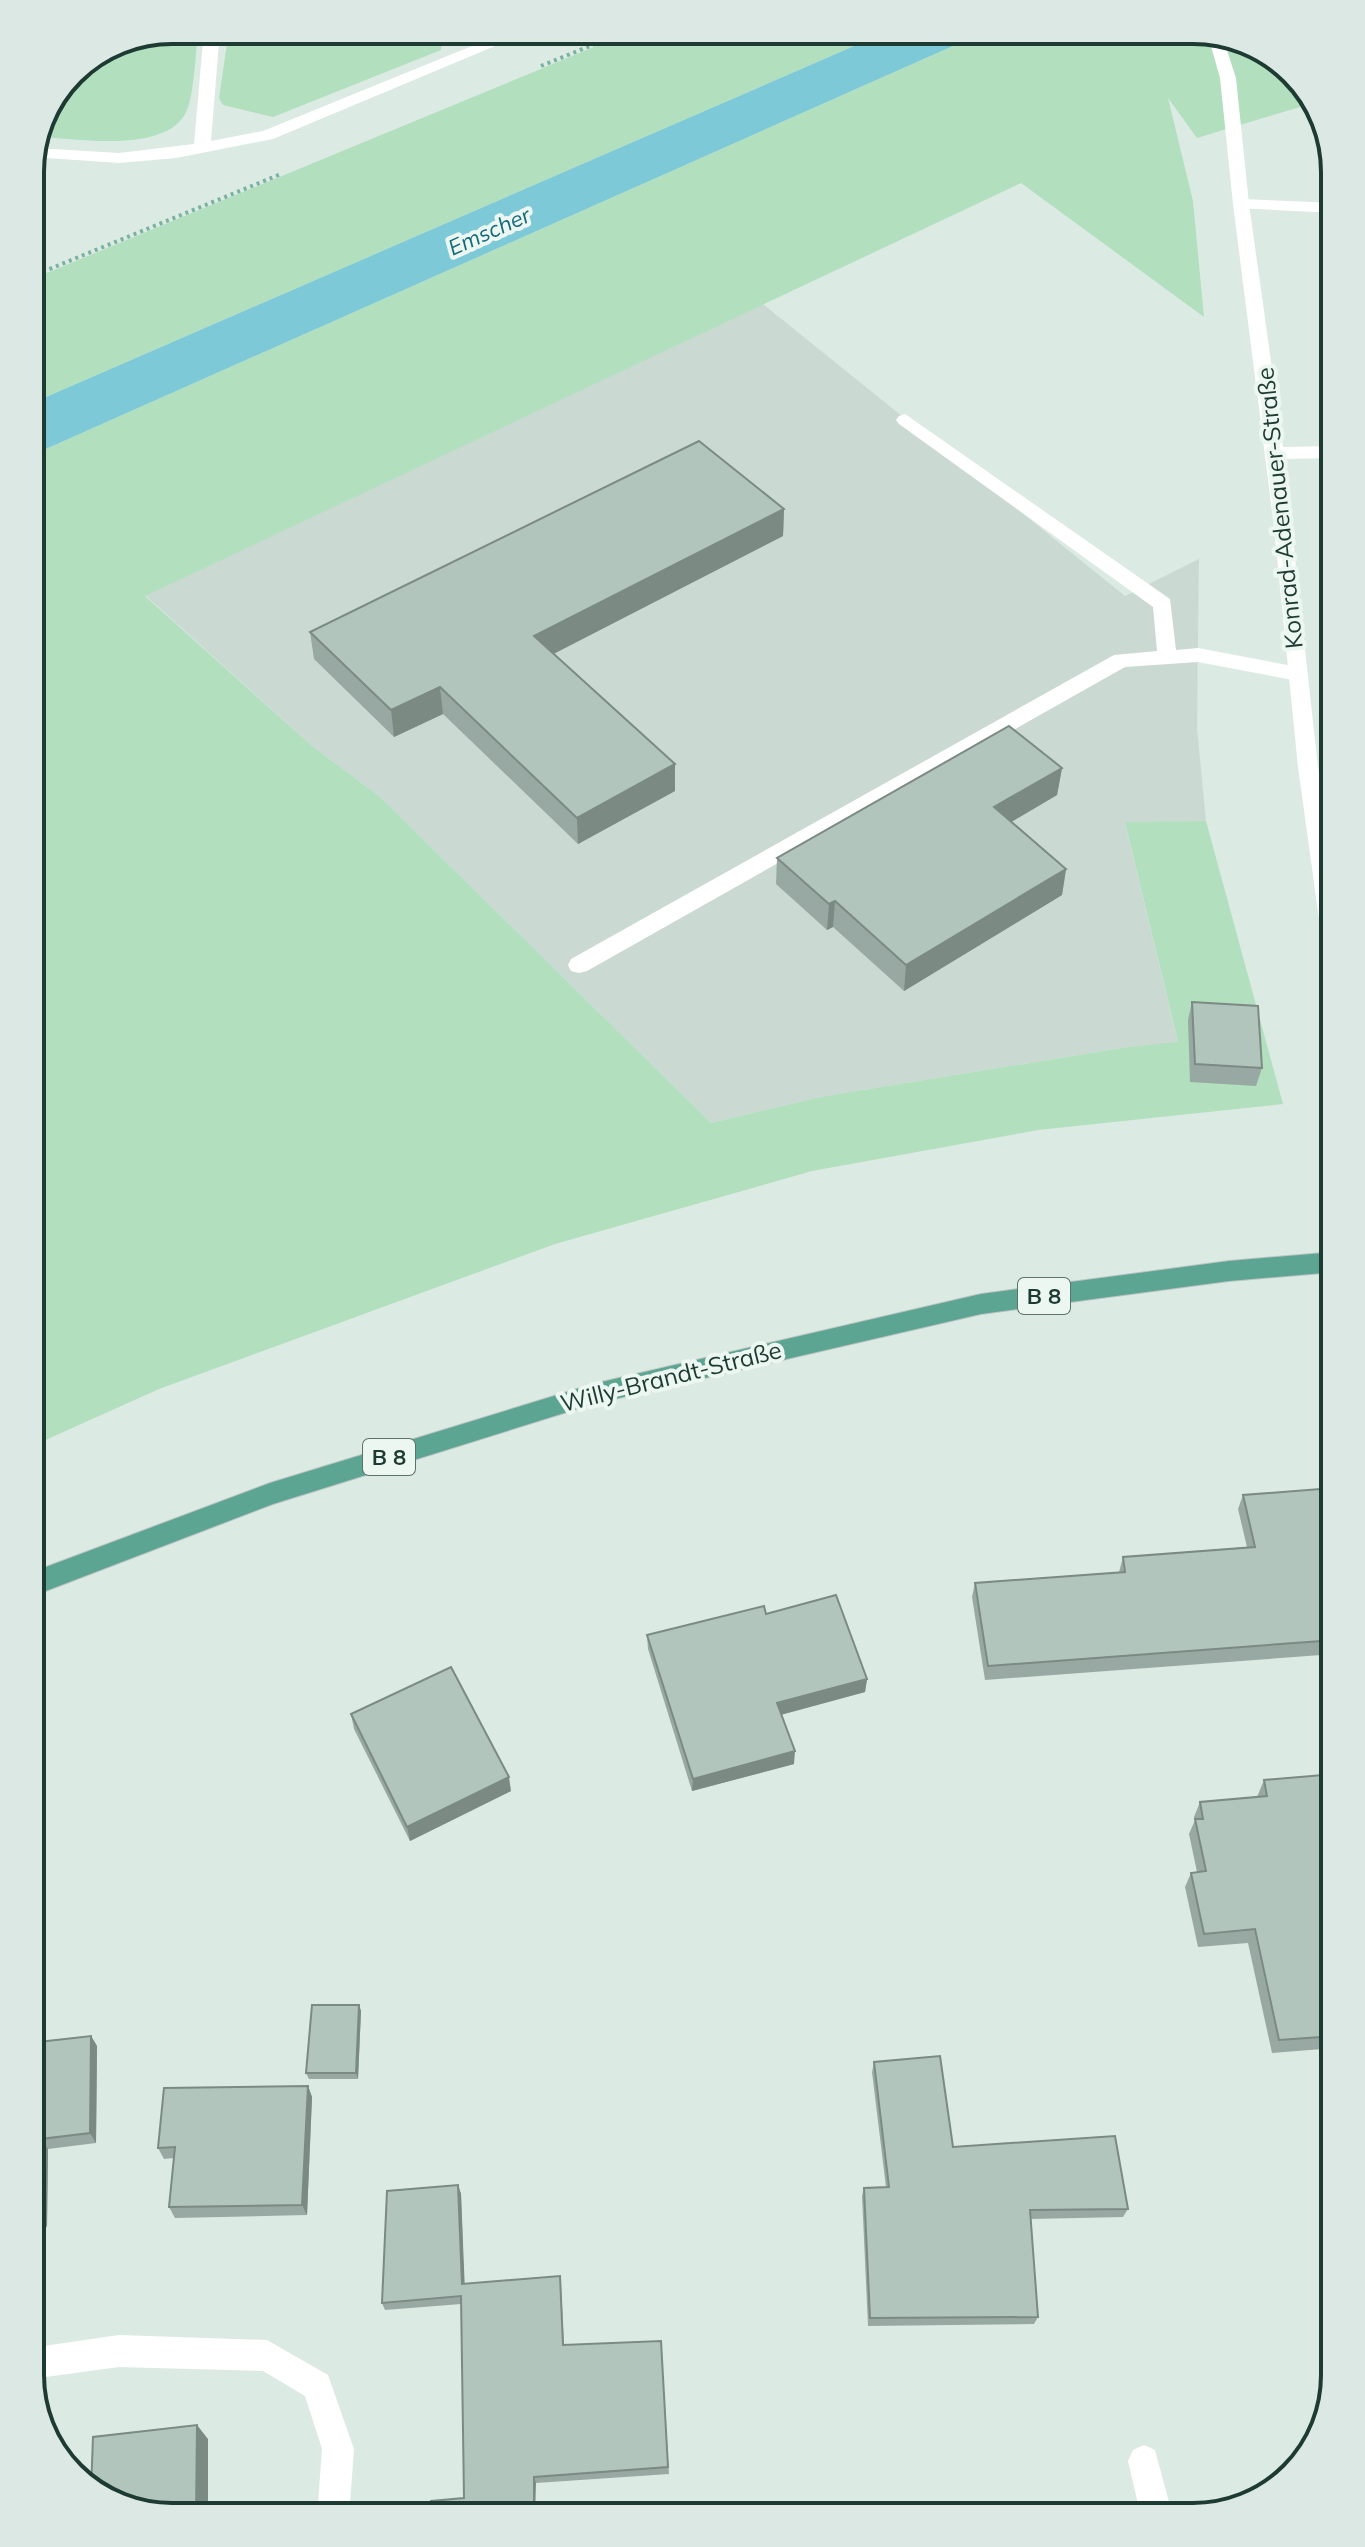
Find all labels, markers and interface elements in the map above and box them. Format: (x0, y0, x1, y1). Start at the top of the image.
water label: Emscher (444, 200, 535, 261)
street label: Konrad-Adenauer-Straße (1249, 366, 1309, 650)
road number: B 8 (1018, 1278, 1070, 1314)
street label: Willy-Brandt-Straße (557, 1334, 784, 1418)
road number: B 8 (363, 1439, 415, 1475)

